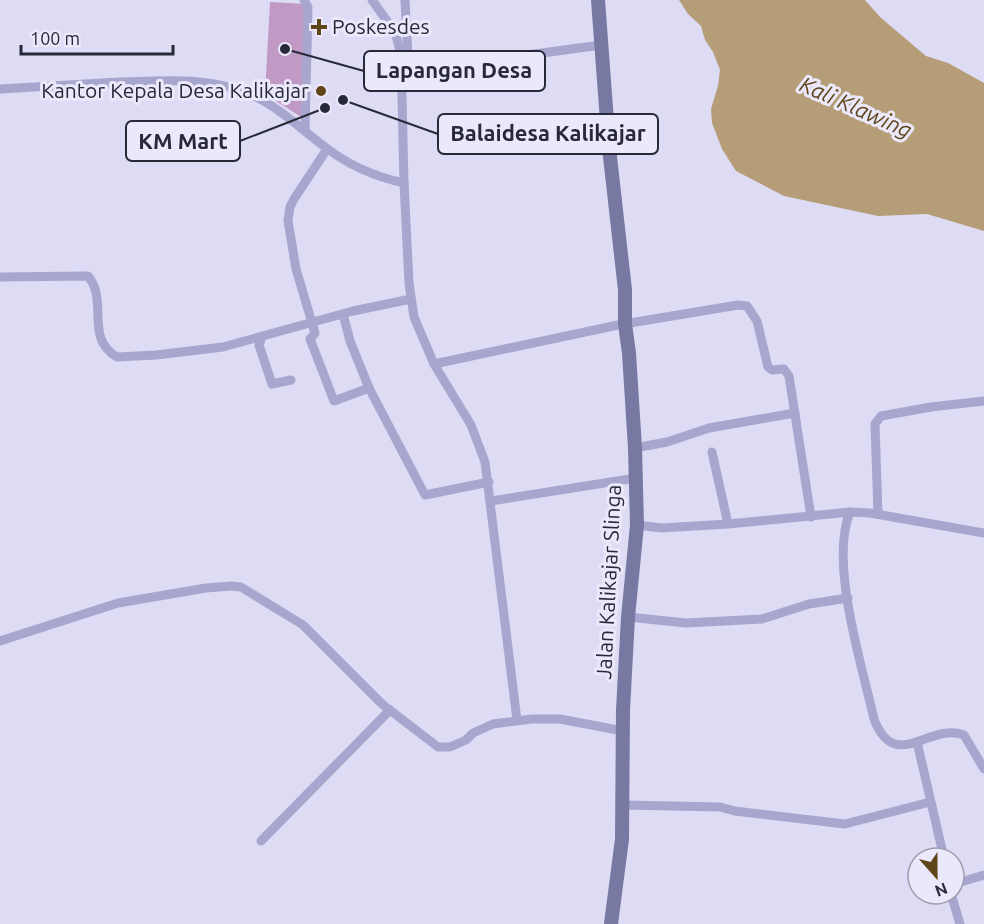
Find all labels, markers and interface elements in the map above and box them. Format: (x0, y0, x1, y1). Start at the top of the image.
place label: Poskesdes (332, 14, 430, 38)
scale bar (21, 18, 172, 56)
marker: Poskesdes (310, 18, 328, 36)
text: 100 m (30, 28, 80, 48)
callout: Lapangan Desa (364, 51, 545, 91)
text: Lapangan Desa (376, 57, 532, 82)
water label: Kali Klawing (796, 71, 916, 142)
place label: Kantor Kepala Desa Kalikajar (41, 78, 309, 102)
marker: Kantor Kepala Desa Kalikajar (314, 84, 328, 98)
callout: Balaidesa Kalikajar (438, 114, 658, 154)
text: Balaidesa Kalikajar (450, 120, 646, 145)
callout: KM Mart (126, 121, 240, 161)
text: KM Mart (138, 128, 228, 153)
street label: Jalan Kalikajar Slinga (591, 484, 625, 680)
north arrow (906, 846, 966, 906)
text: N (933, 879, 950, 901)

